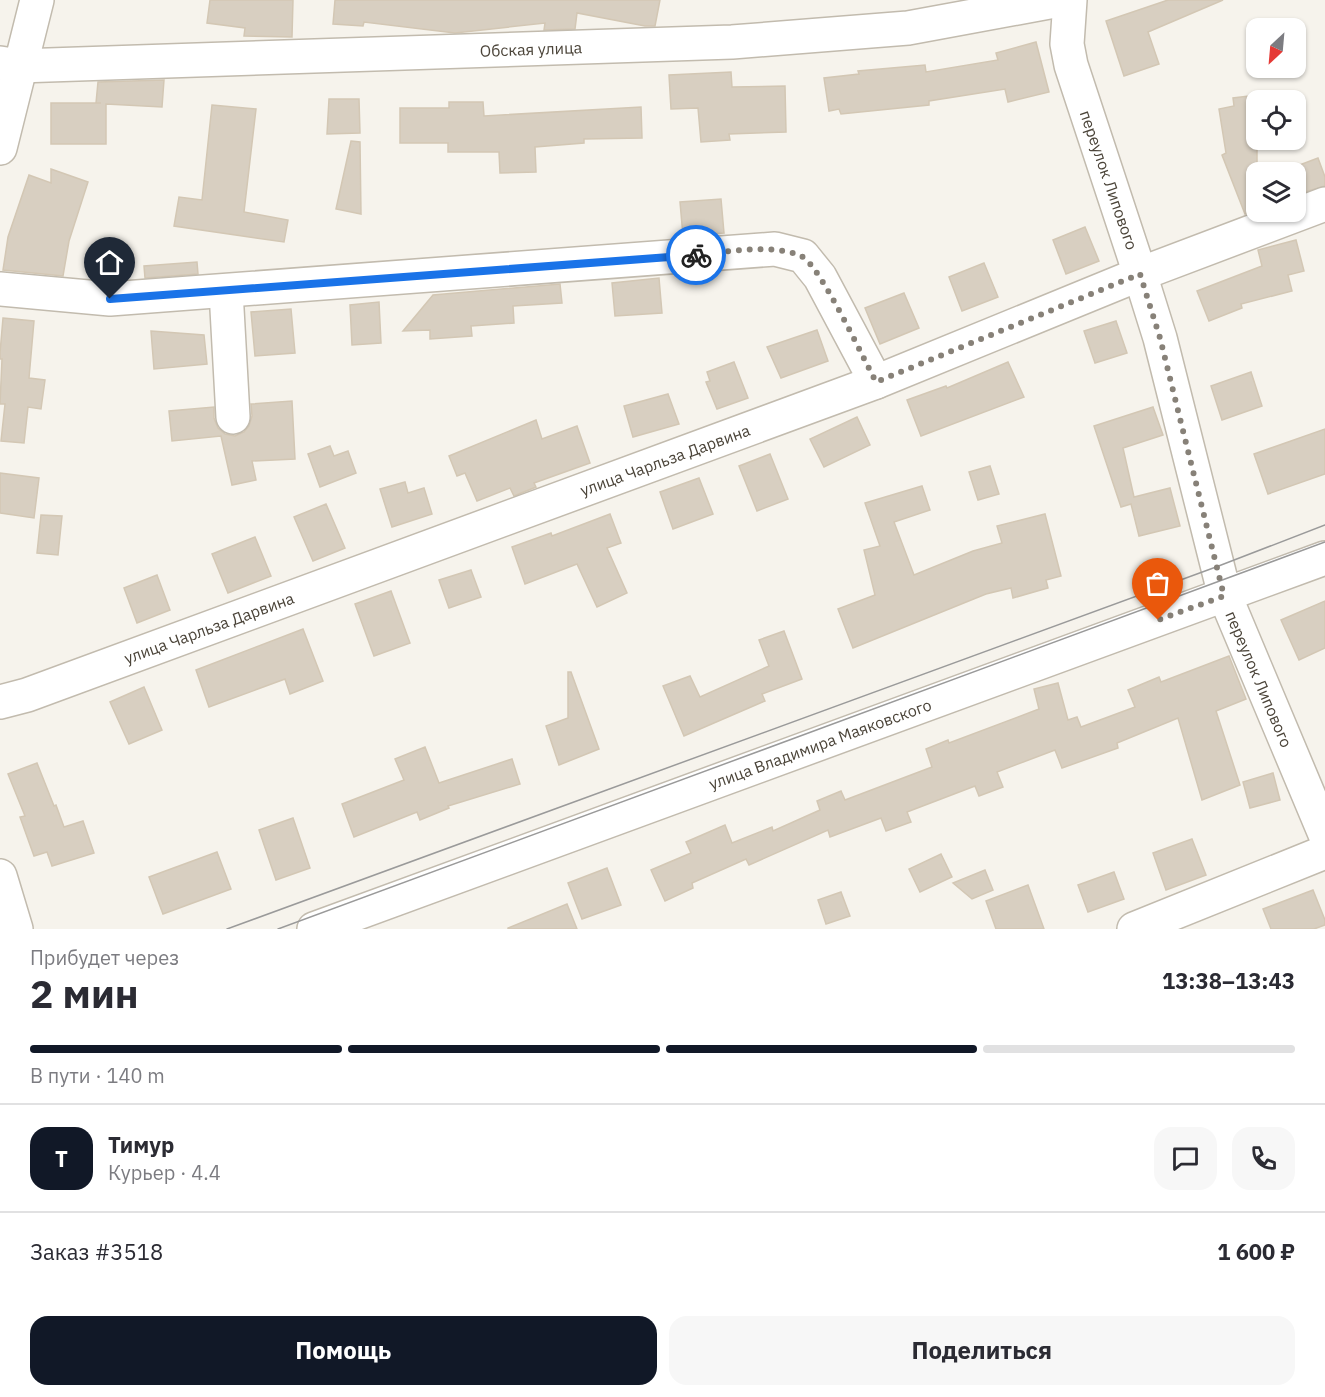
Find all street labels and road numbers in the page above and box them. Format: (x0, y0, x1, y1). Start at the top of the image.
street label: Обская улица (480, 37, 583, 61)
street label: переулок Липового (1076, 108, 1142, 252)
street label: улица Чарльза Дарвина (577, 420, 753, 500)
street label: улица Чарльза Дарвина (121, 588, 297, 668)
street label: переулок Липового (1221, 608, 1297, 750)
street label: улица Владимира Маяковского (706, 694, 934, 794)

